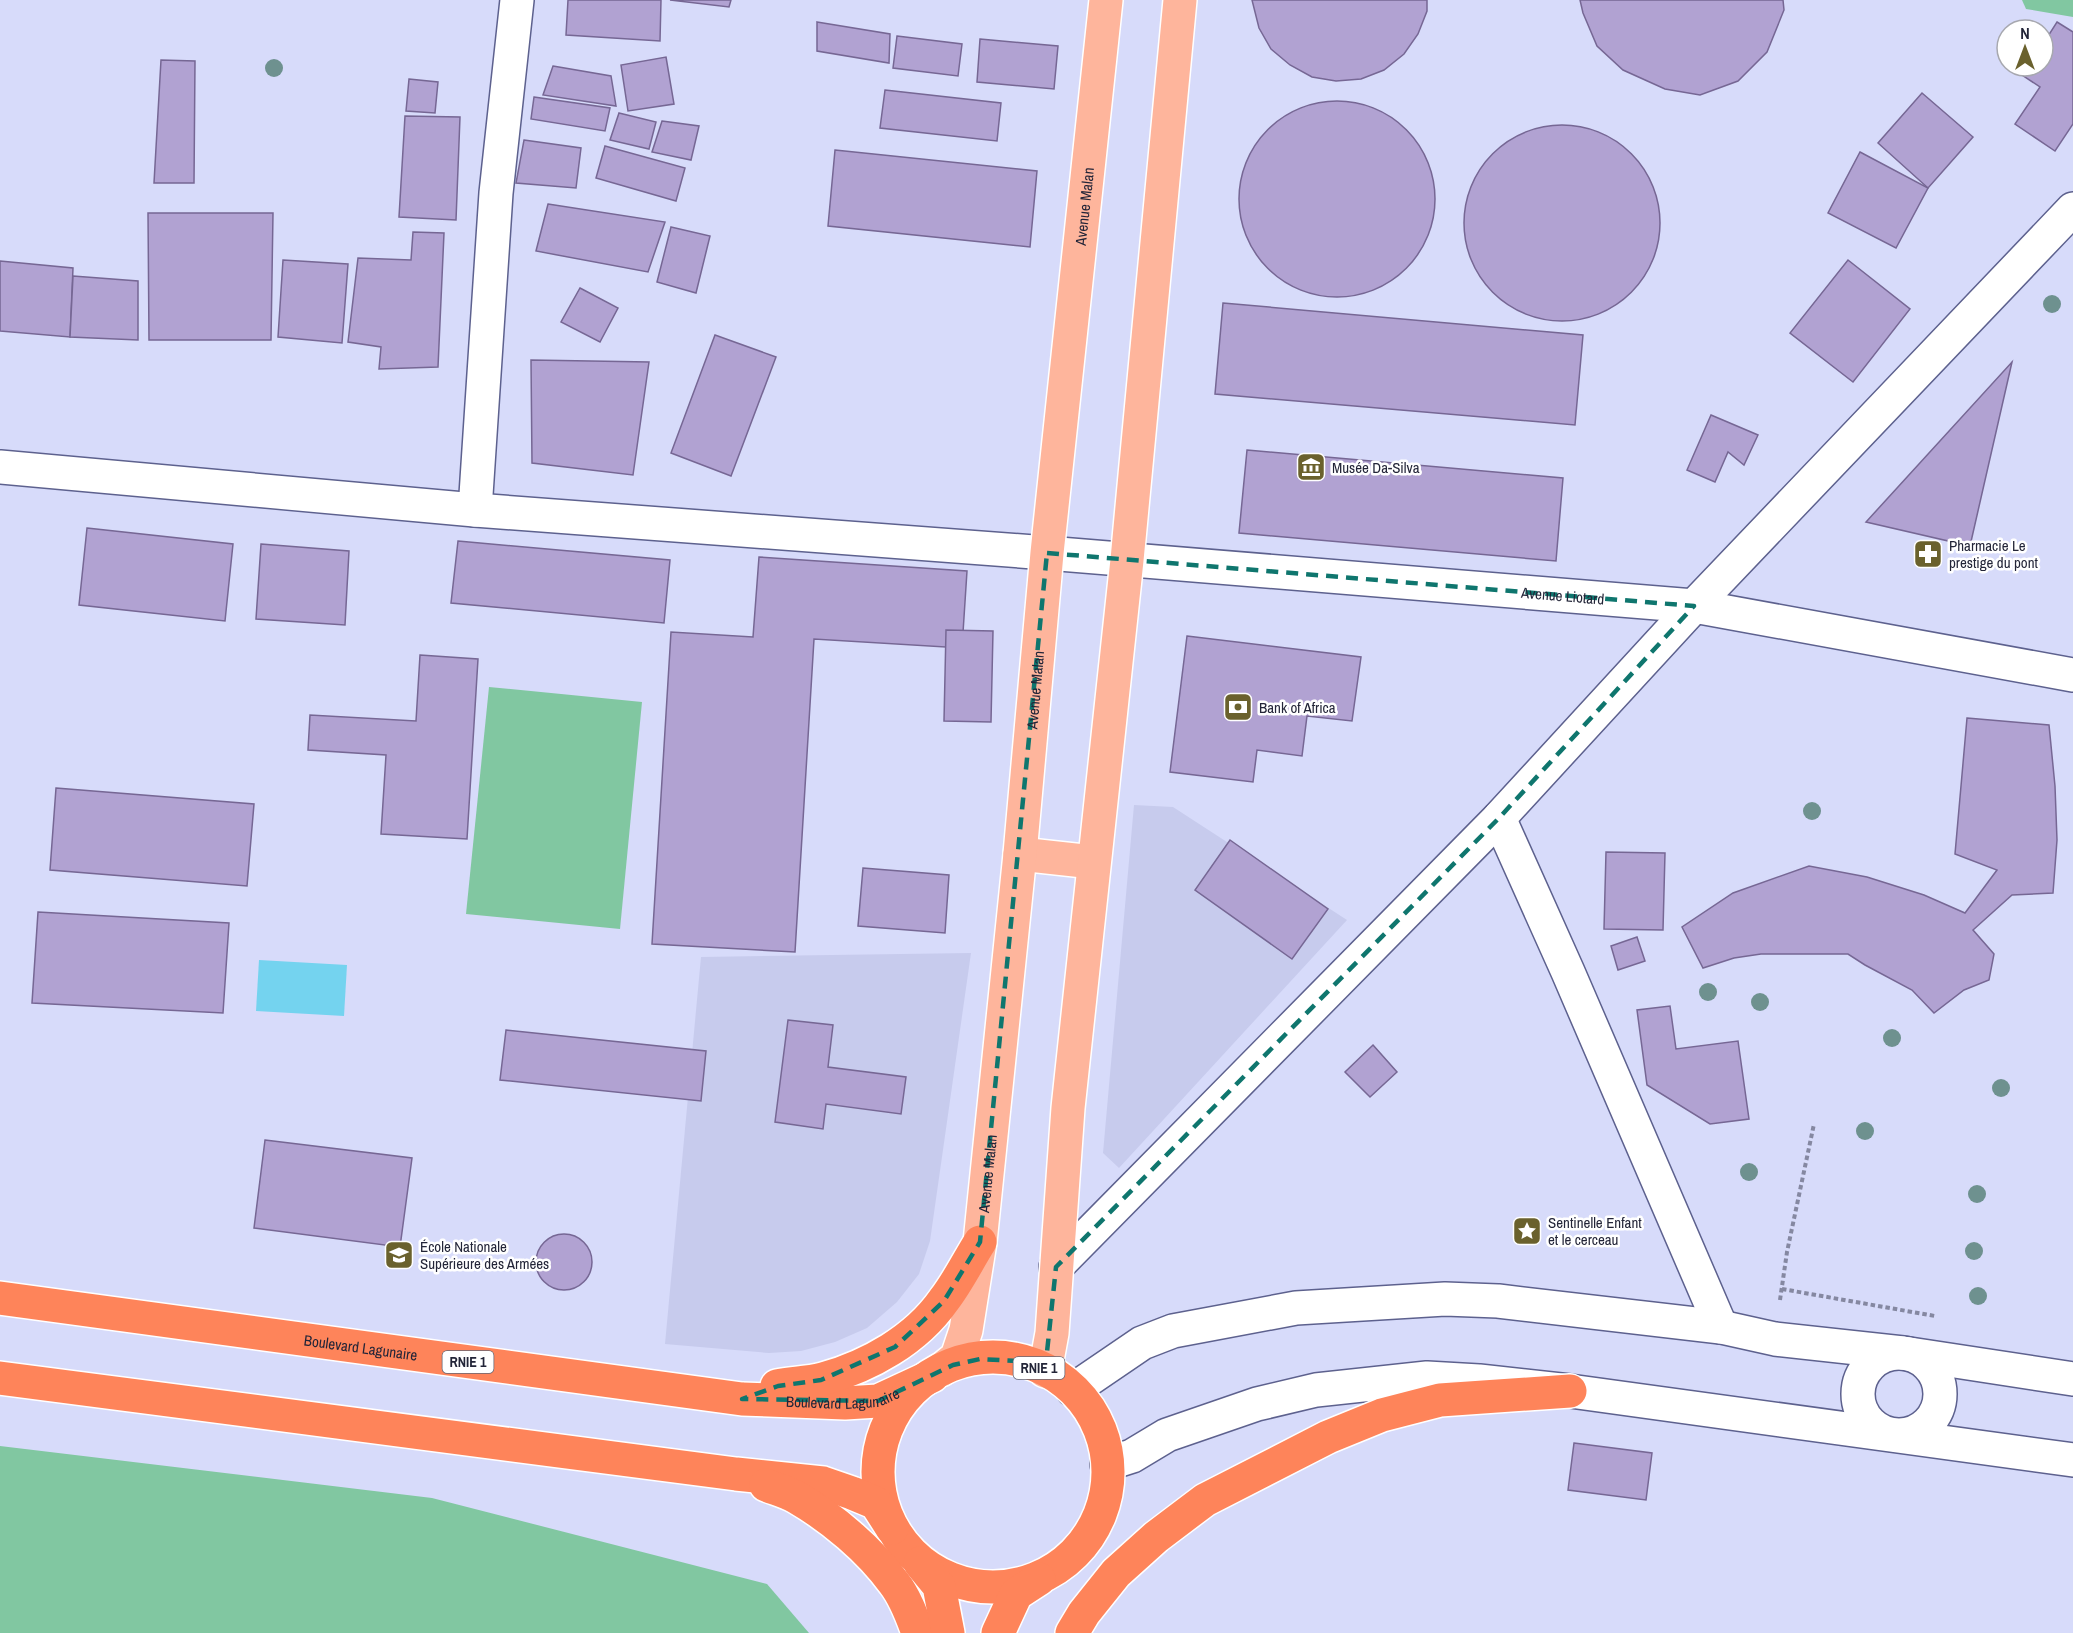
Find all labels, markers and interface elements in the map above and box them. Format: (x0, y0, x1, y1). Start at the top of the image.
north arrow (1995, 18, 2055, 78)
text: N (2020, 22, 2030, 44)
street label: Avenue Malan (1069, 166, 1099, 248)
museum icon: Musée Da-Silva (1295, 451, 1327, 483)
place label: Musée Da-Silva (1332, 457, 1420, 478)
place label: Pharmacie Le prestige du pont (1949, 535, 2038, 573)
pharmacy icon: Pharmacie Le prestige du pont (1912, 538, 1944, 570)
street label: Avenue Liotard (1519, 581, 1605, 609)
street label: Avenue Malan (1021, 650, 1049, 731)
bank icon: Bank of Africa (1222, 691, 1254, 723)
place label: Bank of Africa (1259, 697, 1336, 718)
street label: Avenue Malan (972, 1133, 1002, 1215)
place label: Sentinelle Enfant et le cerceau (1548, 1212, 1642, 1250)
place icon: Sentinelle Enfant et le cerceau (1511, 1215, 1543, 1247)
place label: École Nationale Supérieure des Armées (420, 1236, 549, 1274)
school or university icon: École Nationale Supérieure des Armées (383, 1239, 415, 1271)
street label: Boulevard Lagunaire (303, 1329, 419, 1365)
road number: RNIE 1 (442, 1351, 494, 1373)
road number: RNIE 1 (1014, 1357, 1064, 1379)
street label: Boulevard Lagunaire (786, 1382, 903, 1413)

